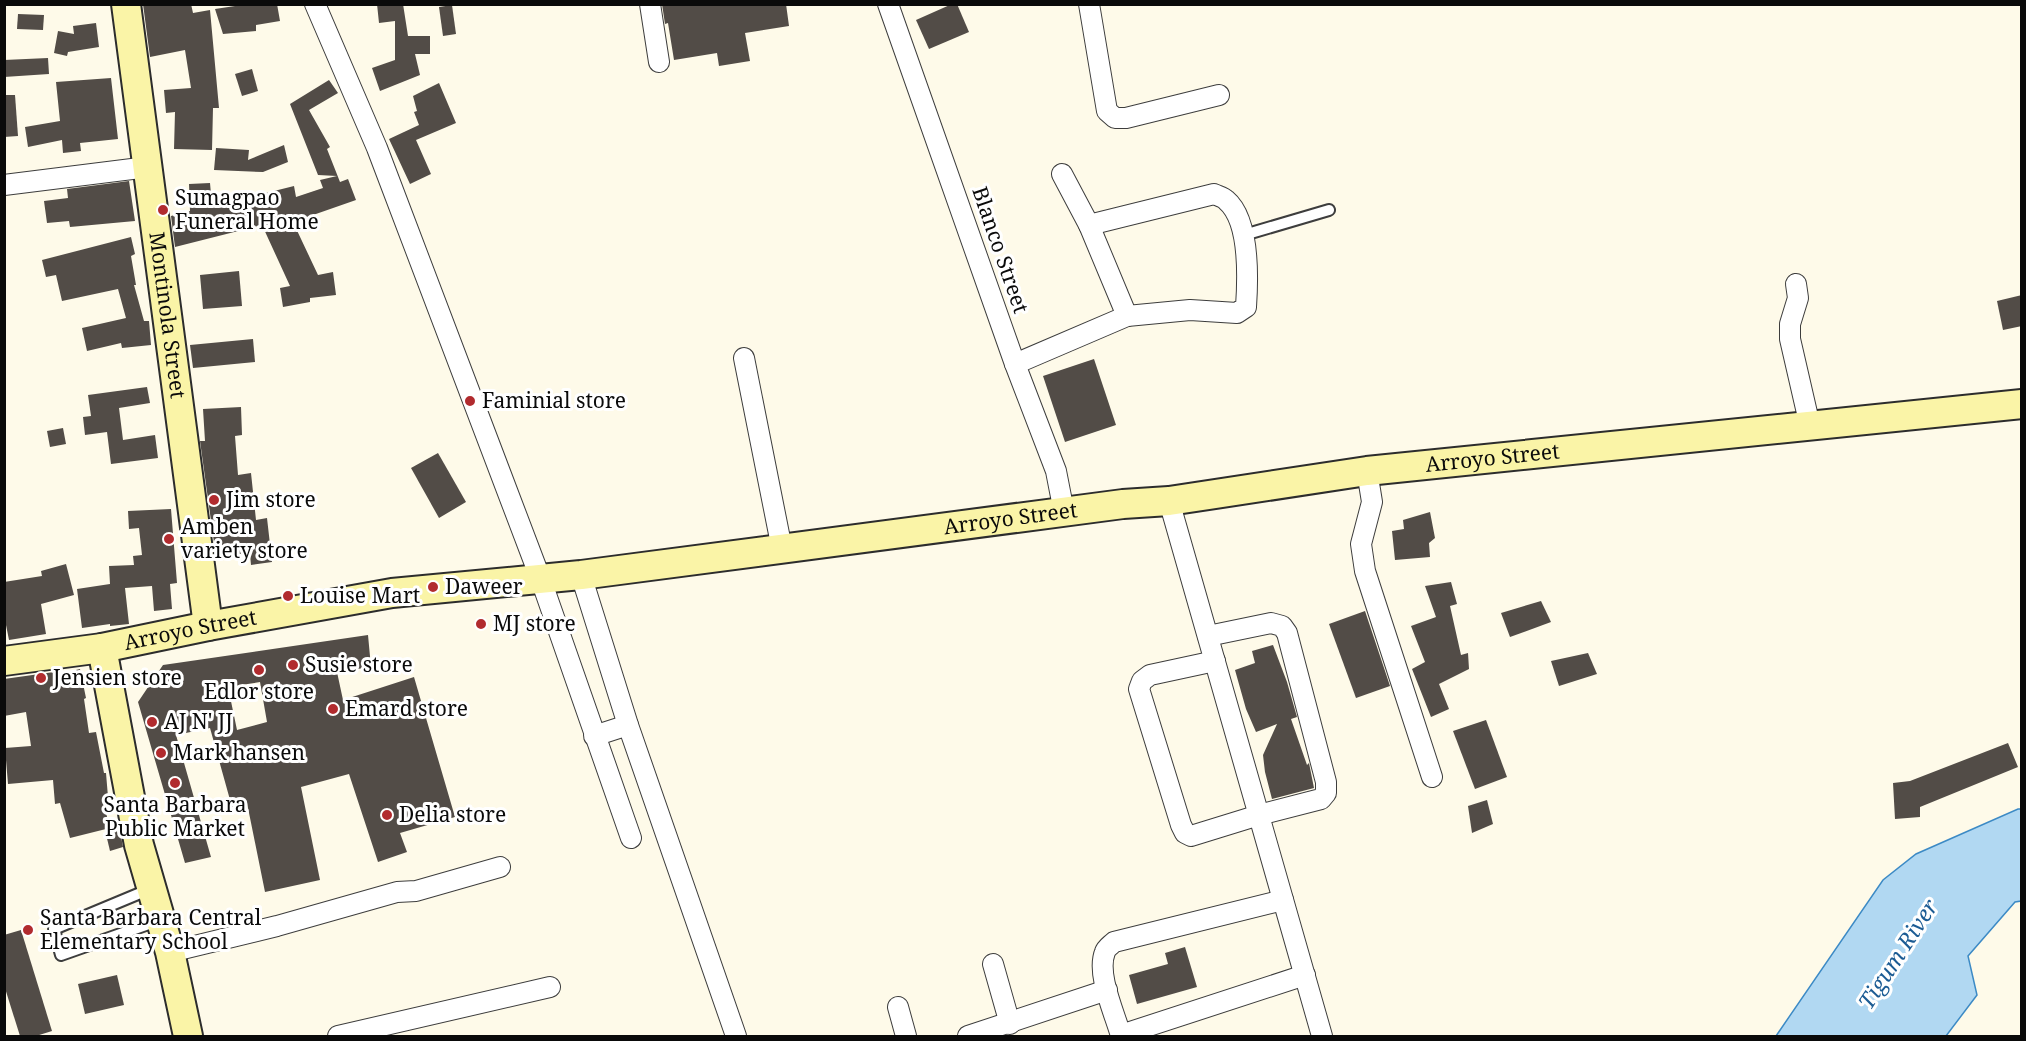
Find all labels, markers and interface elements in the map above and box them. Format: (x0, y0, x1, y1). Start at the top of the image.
place label: Sumagpao Funeral Home (175, 183, 319, 235)
street label: Blanco Street (966, 183, 1036, 317)
marker: Sumagpao Funeral Home (156, 203, 170, 217)
street label: Montinola Street (143, 230, 193, 400)
place label: Faminial store (482, 386, 626, 414)
marker: Faminial store (463, 394, 477, 408)
street label: Arroyo Street (1424, 436, 1561, 478)
place label: Jim store (225, 485, 316, 513)
marker: Jim store (207, 493, 221, 507)
street label: Arroyo Street (942, 495, 1079, 540)
place label: Amben variety store (181, 512, 308, 564)
marker: Amben variety store (162, 532, 176, 546)
place label: Daweer (445, 572, 523, 600)
marker: Daweer (426, 580, 440, 594)
place label: Louise Mart (300, 581, 420, 609)
marker: Louise Mart (281, 589, 295, 603)
street label: Arroyo Street (121, 603, 259, 656)
place label: MJ store (493, 609, 576, 637)
marker: MJ store (474, 617, 488, 631)
place label: Susie store (305, 650, 413, 678)
marker: Susie store (286, 658, 300, 672)
place label: Jensien store (52, 663, 182, 691)
marker: Edlor store (252, 663, 266, 677)
marker: Jensien store (34, 671, 48, 685)
place label: Edlor store (204, 677, 314, 705)
place label: Emard store (345, 694, 468, 722)
marker: Emard store (326, 702, 340, 716)
place label: AJ N' JJ (164, 707, 233, 735)
marker: AJ N' JJ (145, 715, 159, 729)
place label: Mark hansen (173, 738, 305, 766)
marker: Mark hansen (154, 746, 168, 760)
marker: Santa Barbara Public Market (168, 776, 182, 790)
place label: Santa Barbara Public Market (104, 790, 246, 842)
place label: Delia store (399, 800, 506, 828)
marker: Delia store (380, 808, 394, 822)
water label: Tigum River (1850, 892, 1944, 1014)
place label: Santa Barbara Central Elementary School (40, 903, 262, 955)
marker: Santa Barbara Central Elementary School (21, 923, 35, 937)

